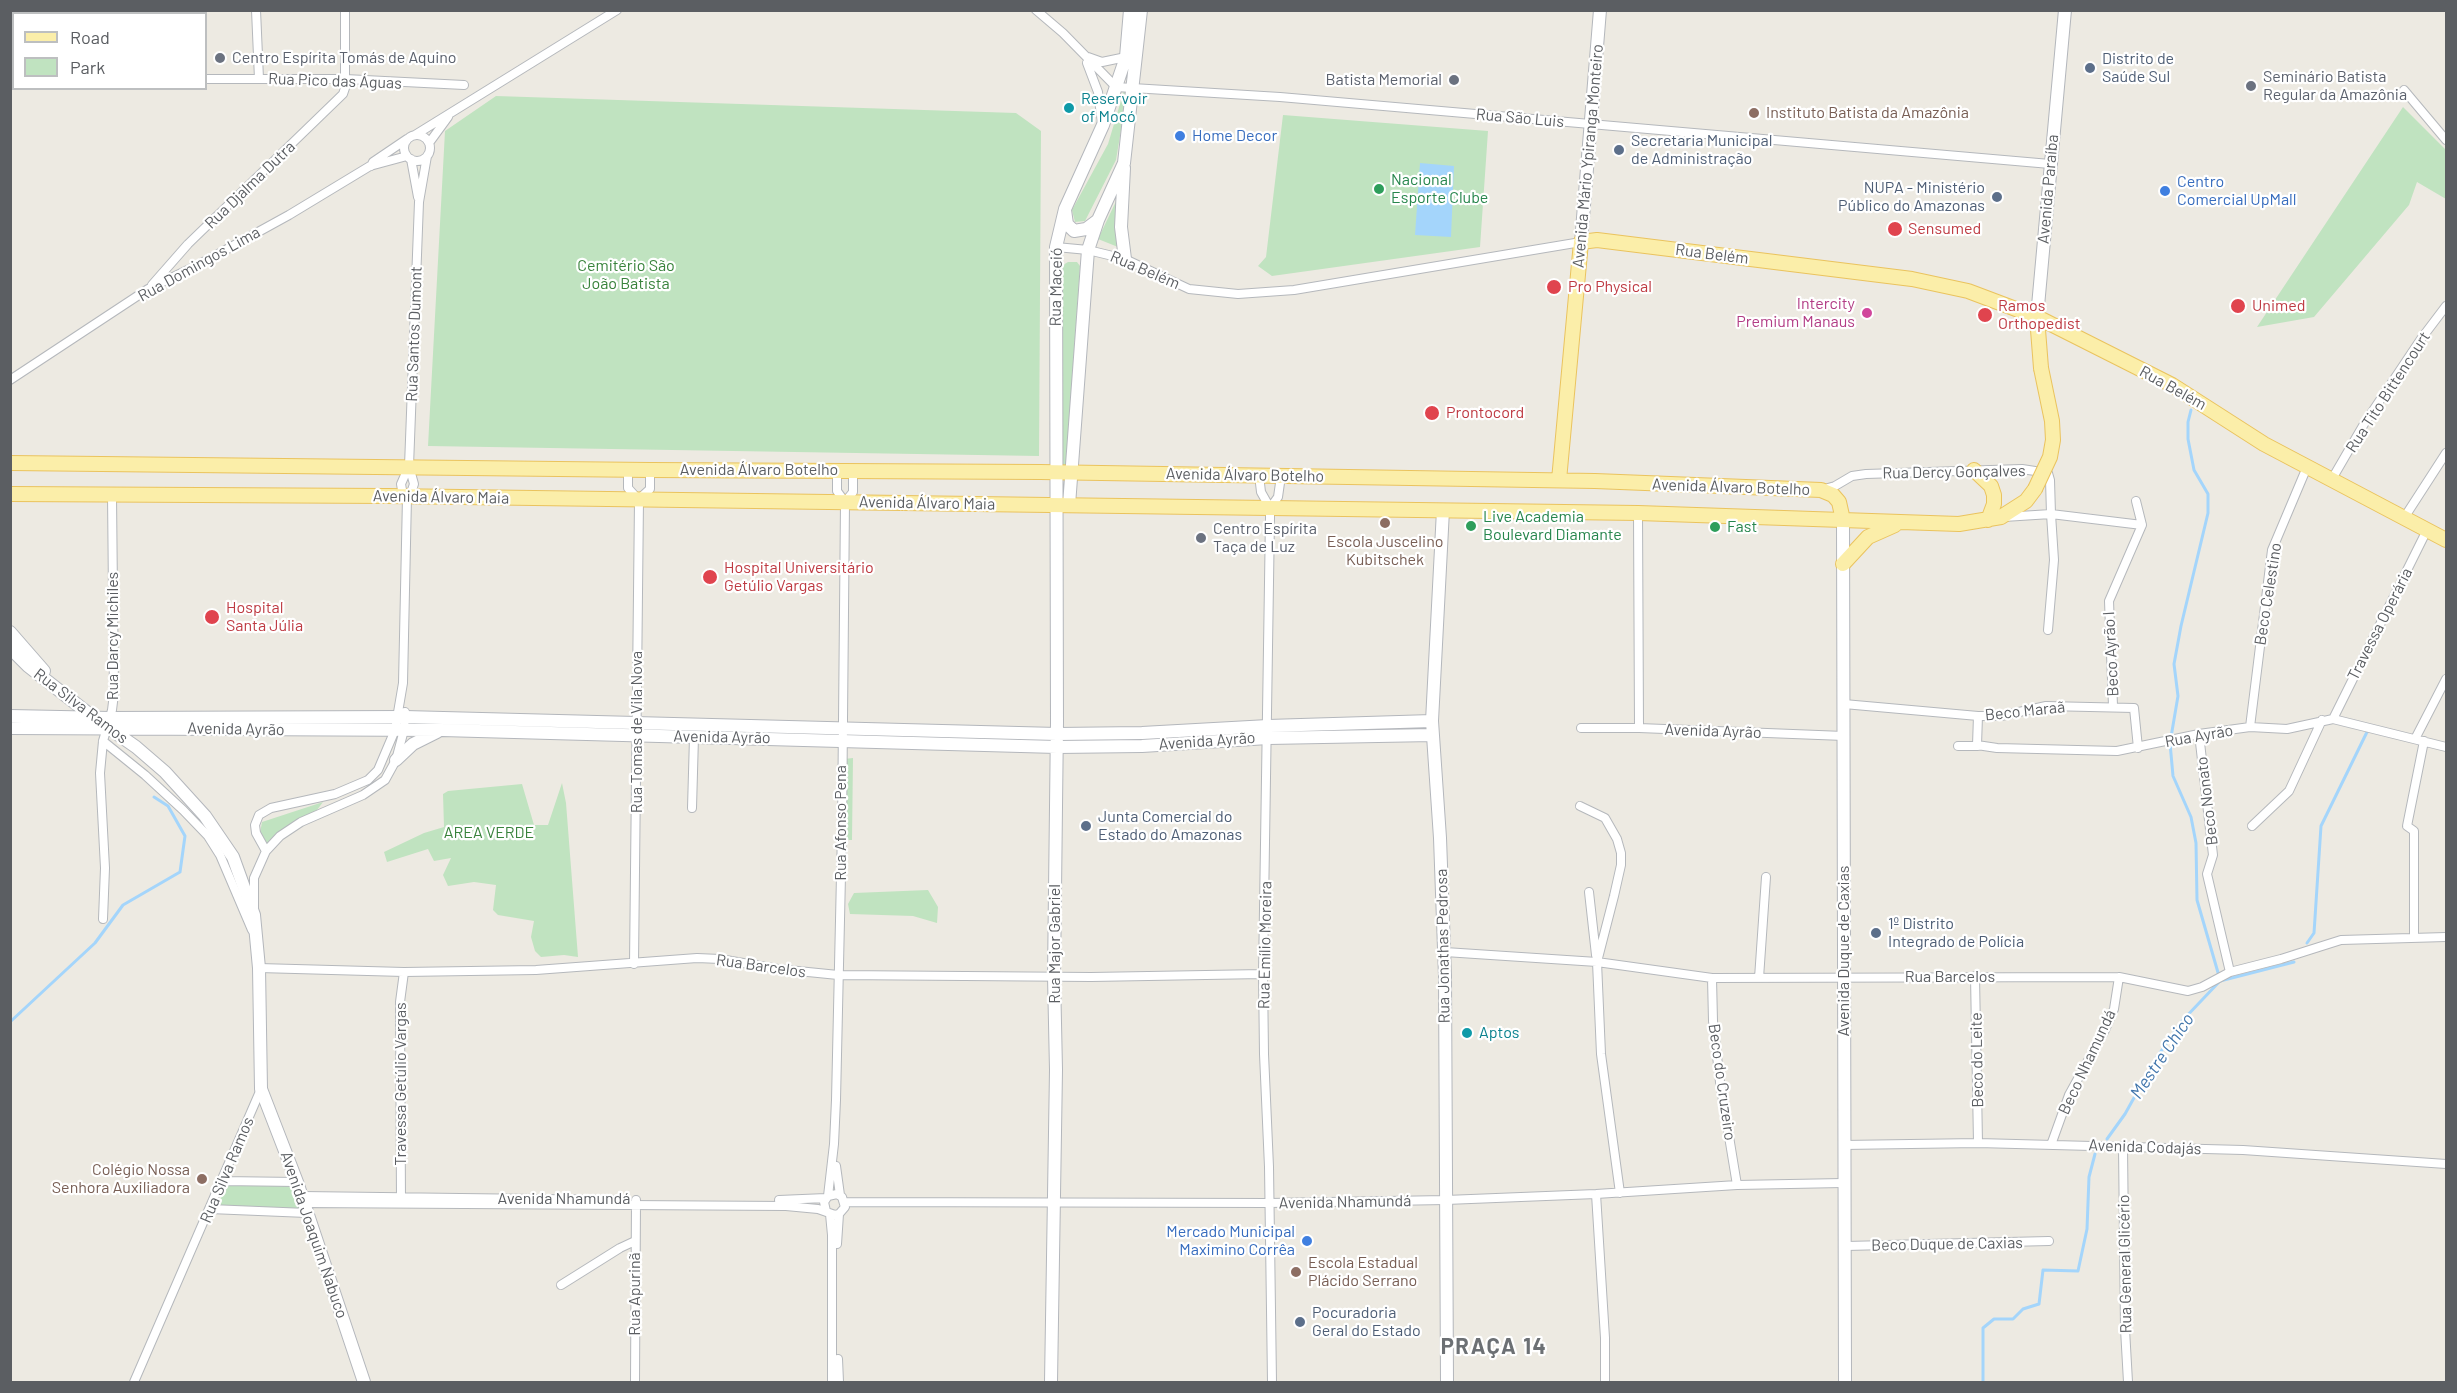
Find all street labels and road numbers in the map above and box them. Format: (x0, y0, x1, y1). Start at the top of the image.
street label: Avenida Mário Ypiranga Monteiro (1569, 43, 1607, 269)
street label: Rua Pico das Águas (268, 69, 402, 93)
street label: Rua São Luis (1475, 105, 1565, 131)
street label: Avenida Paraíba (2034, 133, 2062, 245)
street label: Rua Djalma Dutra (201, 137, 299, 233)
street label: Rua Domingos Lima (134, 222, 264, 306)
street label: Rua Belém (1674, 240, 1750, 268)
street label: Rua Maceió (1046, 247, 1066, 327)
street label: Rua Belém (1107, 247, 1183, 293)
street label: Rua Santos Dumont (402, 266, 426, 402)
street label: Rua Tito Bittencourt (2342, 328, 2434, 456)
street label: Rua Belém (2136, 362, 2210, 414)
street label: Avenida Álvaro Botelho (680, 460, 838, 480)
street label: Rua Dercy Gonçalves (1882, 461, 2026, 483)
street label: Avenida Álvaro Botelho (1166, 464, 1324, 486)
street label: Avenida Álvaro Botelho (1652, 475, 1810, 499)
street label: Avenida Álvaro Maia (373, 486, 509, 508)
street label: Avenida Álvaro Maia (859, 492, 995, 514)
street label: Beco Celestino (2250, 541, 2286, 647)
street label: Travessa Operária (2343, 565, 2417, 683)
street label: Rua Darcy Michiles (103, 572, 123, 700)
street label: Beco Ayrão I (2099, 611, 2123, 697)
street label: Rua Tomas de Vila Nova (627, 651, 647, 813)
street label: Rua Silva Ramos (30, 664, 132, 748)
street label: Beco Maraã (1984, 697, 2066, 725)
street label: Avenida Ayrão (187, 719, 285, 739)
street label: Avenida Ayrão (1664, 720, 1762, 742)
street label: Rua Ayrão (2163, 721, 2235, 751)
street label: Avenida Ayrão (673, 727, 771, 747)
street label: Avenida Ayrão (1158, 728, 1256, 754)
street label: Beco Nonato (2192, 755, 2222, 847)
street label: Rua Afonso Pena (831, 765, 851, 881)
street label: Avenida Duque de Caxias (1834, 865, 1854, 1037)
street label: Rua Jonathas Pedrosa (1432, 868, 1454, 1024)
street label: Rua Emílio Moreira (1254, 881, 1276, 1009)
street label: Rua Major Gabriel (1045, 884, 1065, 1004)
street label: Rua Barcelos (715, 950, 807, 982)
street label: Rua Barcelos (1905, 967, 1995, 987)
street label: Travessa Getúlio Vargas (391, 1002, 411, 1166)
street label: Beco Nhamundá (2054, 1006, 2120, 1118)
street label: Beco do Leite (1967, 1012, 1987, 1108)
street label: Beco do Cruzeiro (1704, 1022, 1740, 1142)
street label: Rua Silva Ramos (196, 1114, 258, 1226)
street label: Avenida Codajás (2088, 1135, 2202, 1159)
street label: Avenida Joaquim Nabuco (276, 1149, 352, 1321)
street label: Avenida Nhamundá (498, 1189, 630, 1209)
street label: Avenida Nhamundá (1278, 1191, 1412, 1213)
street label: Rua General Glicério (2114, 1194, 2136, 1334)
street label: Beco Duque de Caxias (1871, 1233, 2023, 1255)
street label: Rua Apurinã (625, 1252, 645, 1336)

